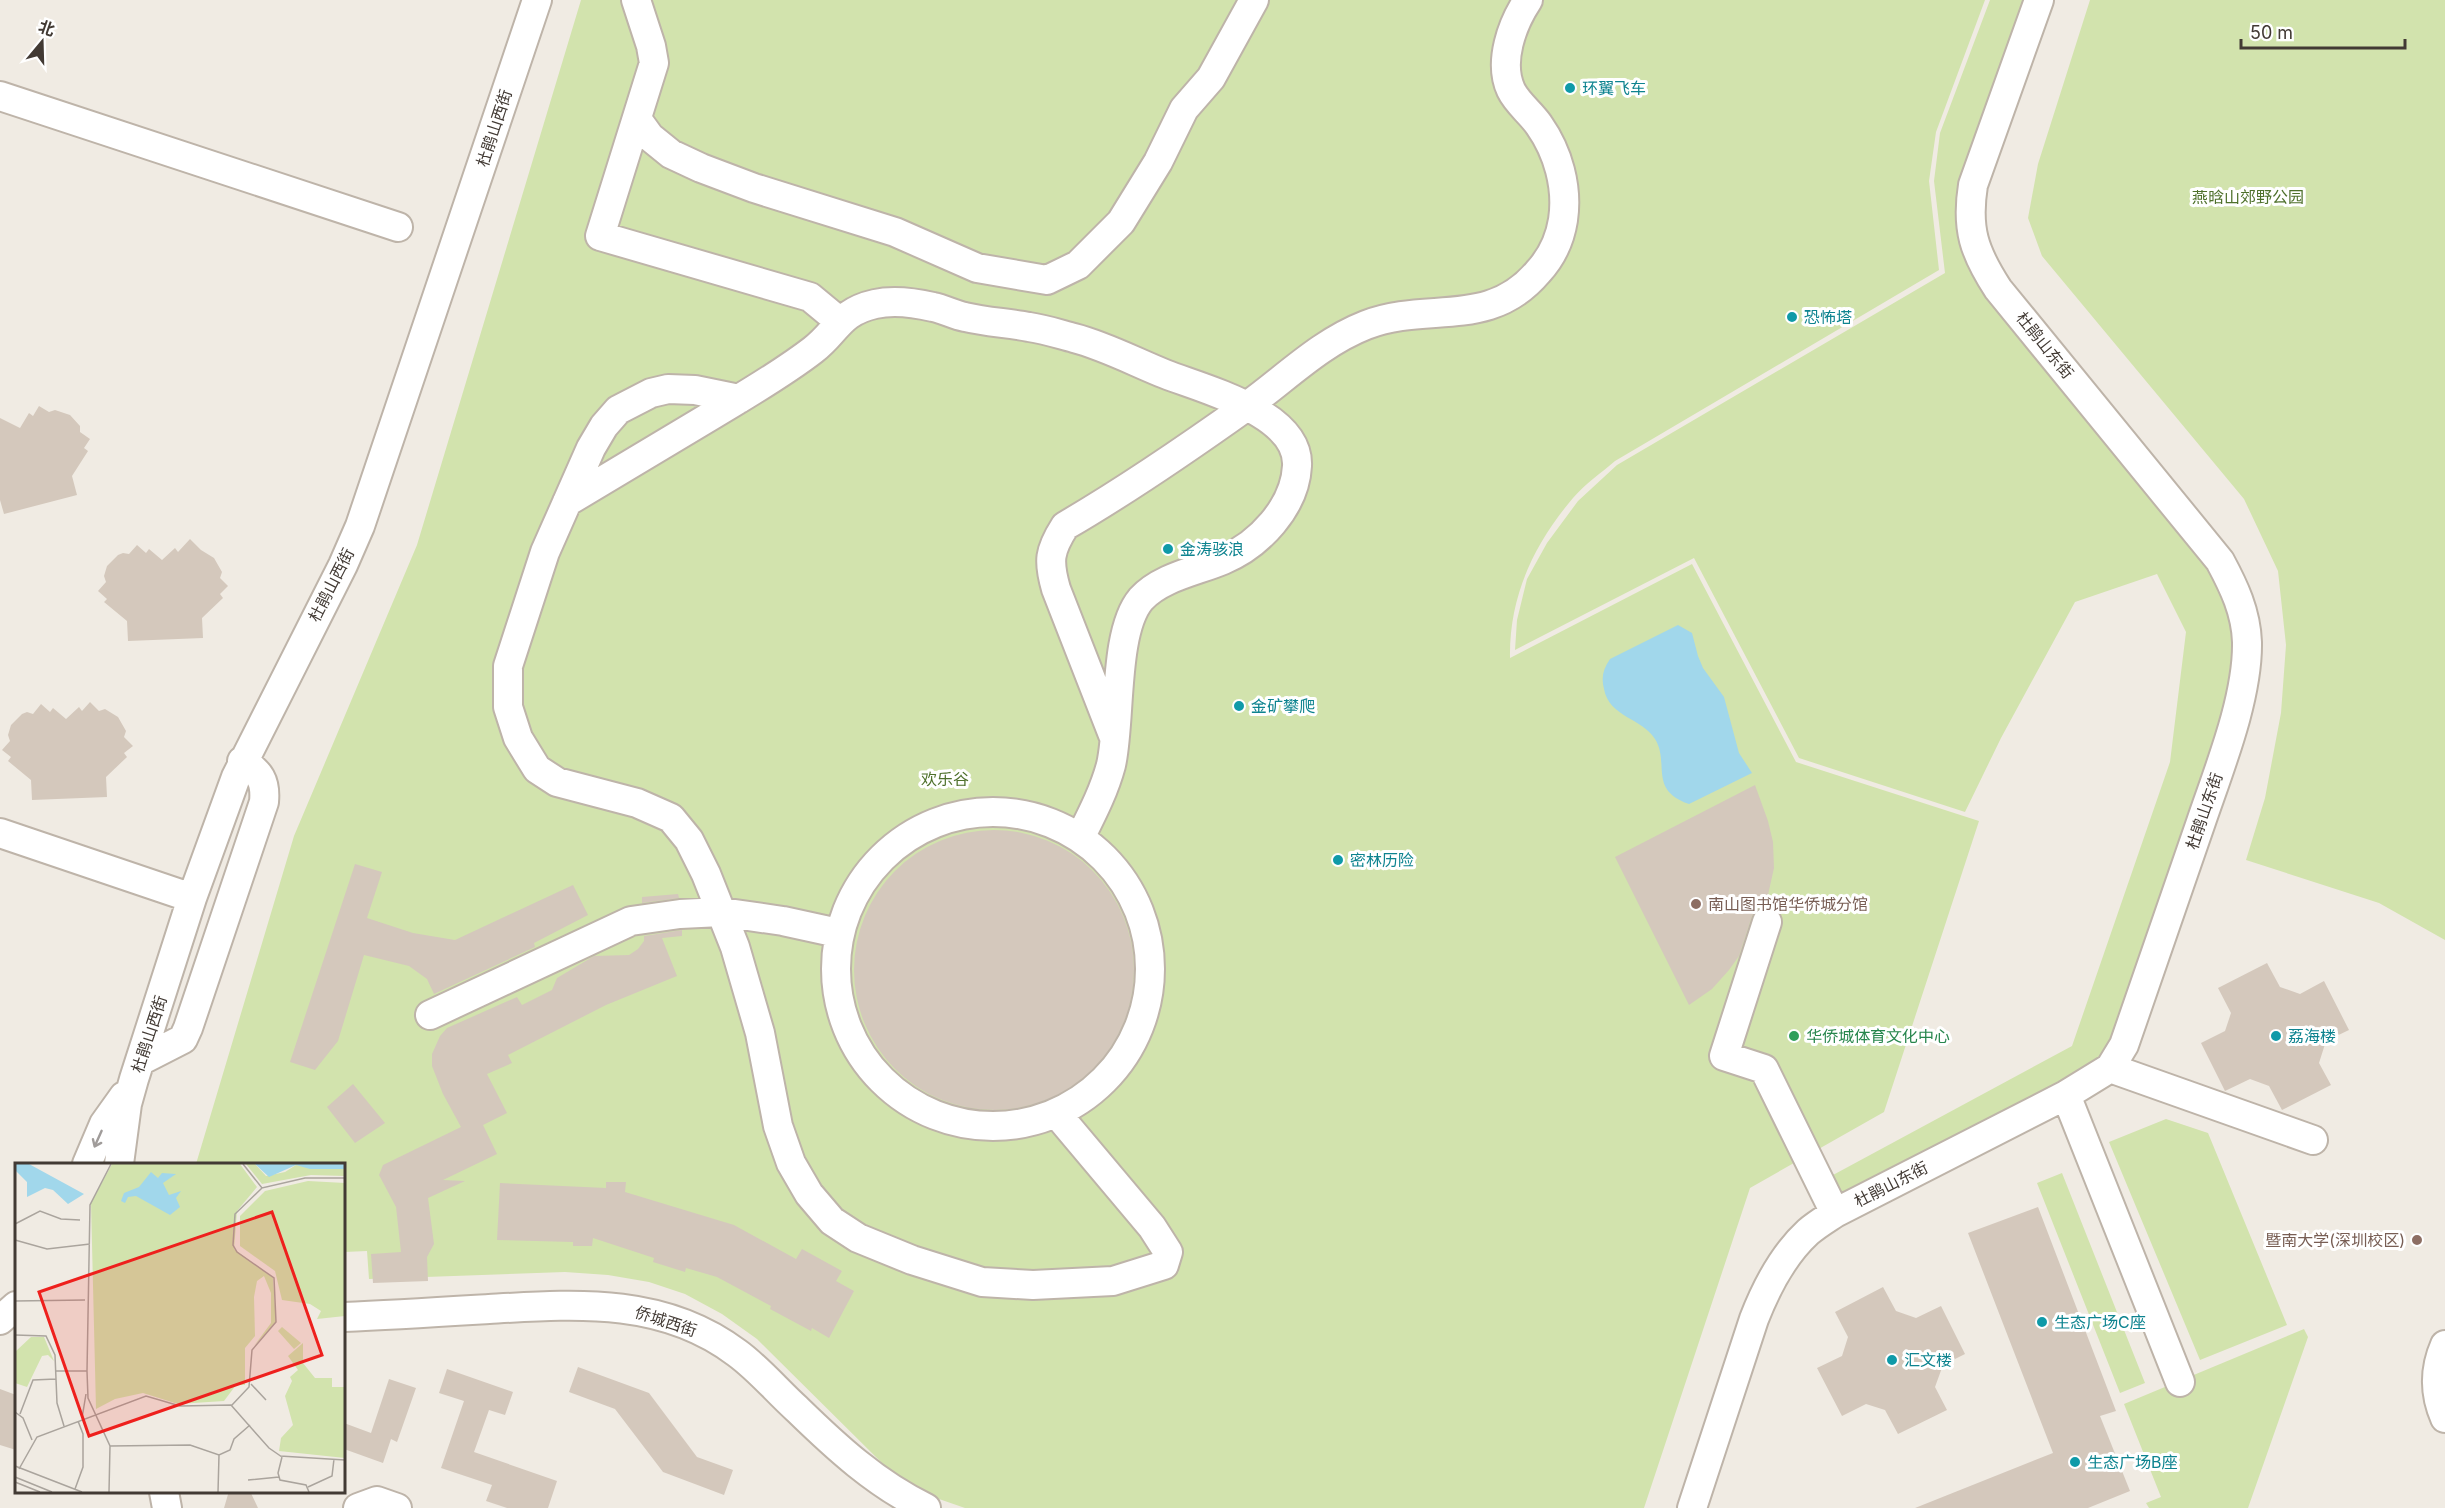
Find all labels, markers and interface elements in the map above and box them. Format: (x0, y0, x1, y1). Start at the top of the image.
north arrow (12, 12, 72, 72)
scale bar (2241, 12, 2404, 50)
text: 北 (36, 16, 58, 40)
text: 50 m (2250, 22, 2293, 43)
place label: 环翼飞车 (1582, 78, 1646, 98)
marker: 环翼飞车 (1563, 81, 1577, 95)
street label: 杜鹃山西街 (472, 87, 516, 169)
park label: 燕晗山郊野公园 (2192, 187, 2304, 207)
place label: 恐怖塔 (1804, 307, 1852, 327)
street label: 杜鹃山东街 (2012, 308, 2078, 382)
marker: 恐怖塔 (1785, 310, 1799, 324)
place label: 金涛骇浪 (1180, 539, 1244, 559)
marker: 金涛骇浪 (1161, 542, 1175, 556)
street label: 杜鹃山西街 (304, 545, 358, 625)
place label: 金矿攀爬 (1251, 696, 1315, 716)
marker: 金矿攀爬 (1232, 699, 1246, 713)
park label: 欢乐谷 (921, 769, 969, 789)
street label: 杜鹃山东街 (2182, 770, 2226, 852)
place label: 密林历险 (1350, 850, 1414, 870)
marker: 密林历险 (1331, 853, 1345, 867)
place label: 南山图书馆华侨城分馆 (1708, 894, 1868, 914)
marker: 南山图书馆华侨城分馆 (1689, 897, 1703, 911)
street label: 杜鹃山西街 (127, 993, 171, 1075)
place label: 华侨城体育文化中心 (1806, 1026, 1950, 1046)
place label: 荔海楼 (2288, 1026, 2336, 1046)
marker: 华侨城体育文化中心 (1787, 1029, 1801, 1043)
marker: 荔海楼 (2269, 1029, 2283, 1043)
one-way arrow (92, 1129, 103, 1147)
street label: 杜鹃山东街 (1851, 1157, 1931, 1211)
inset map (15, 1163, 345, 1493)
place label: 暨南大学(深圳校区) (2265, 1230, 2405, 1250)
marker: 暨南大学(深圳校区) (2410, 1233, 2424, 1247)
street label: 侨城西街 (632, 1302, 700, 1340)
place label: 生态广场C座 (2054, 1312, 2146, 1332)
marker: 生态广场C座 (2035, 1315, 2049, 1329)
place label: 汇文楼 (1904, 1350, 1952, 1370)
marker: 汇文楼 (1885, 1353, 1899, 1367)
place label: 生态广场B座 (2087, 1452, 2177, 1472)
marker: 生态广场B座 (2068, 1455, 2082, 1469)

